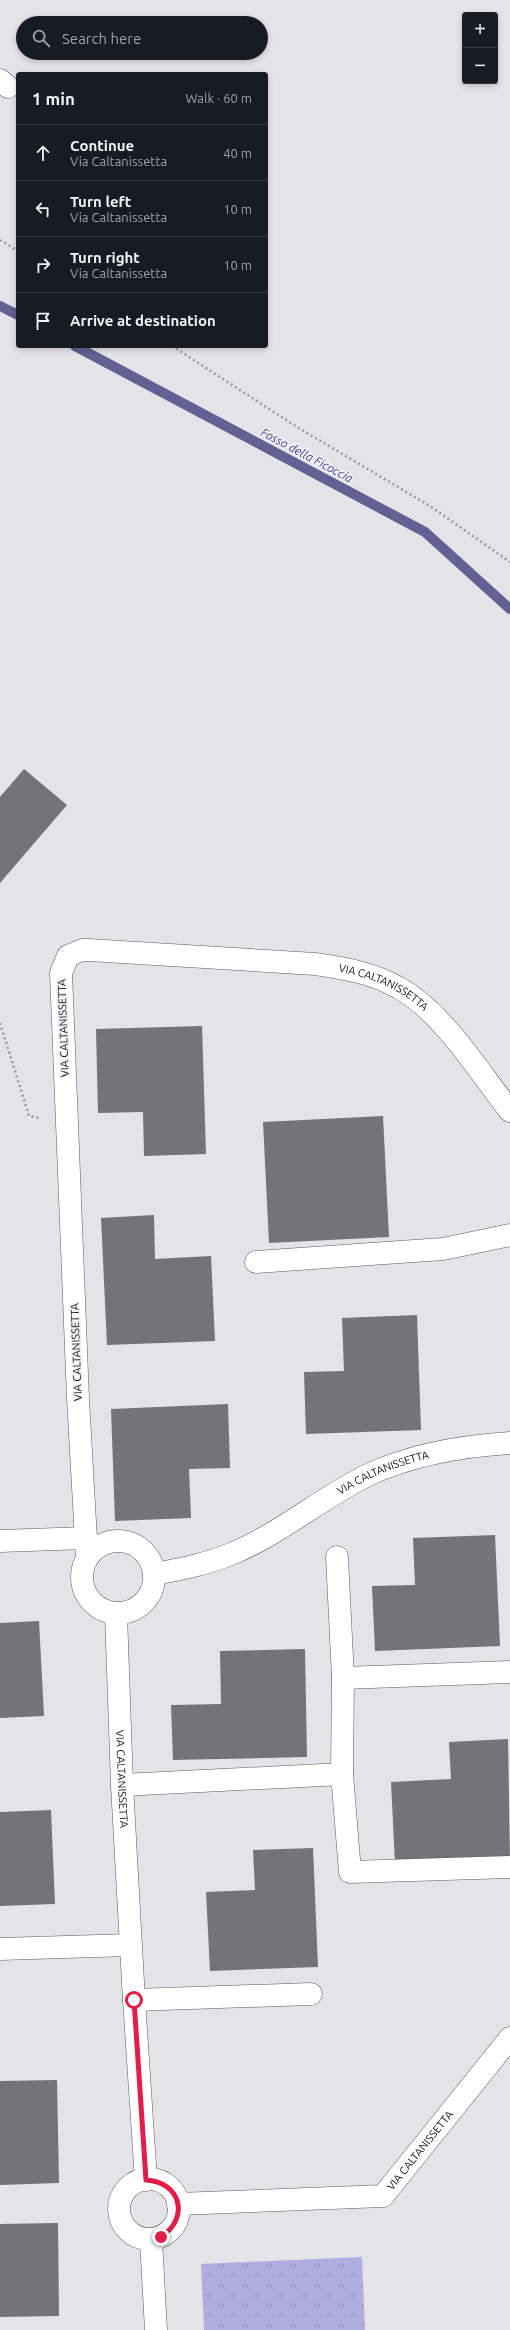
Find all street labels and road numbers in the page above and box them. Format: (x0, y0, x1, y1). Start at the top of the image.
street label: VIA CALTANISSETTA (338, 962, 431, 1013)
street label: VIA CALTANISSETTA (55, 978, 71, 1077)
street label: VIA CALTANISSETTA (68, 1302, 84, 1401)
street label: VIA CALTANISSETTA (335, 1448, 431, 1497)
street label: VIA CALTANISSETTA (114, 1730, 130, 1829)
street label: VIA CALTANISSETTA (384, 2107, 456, 2192)

